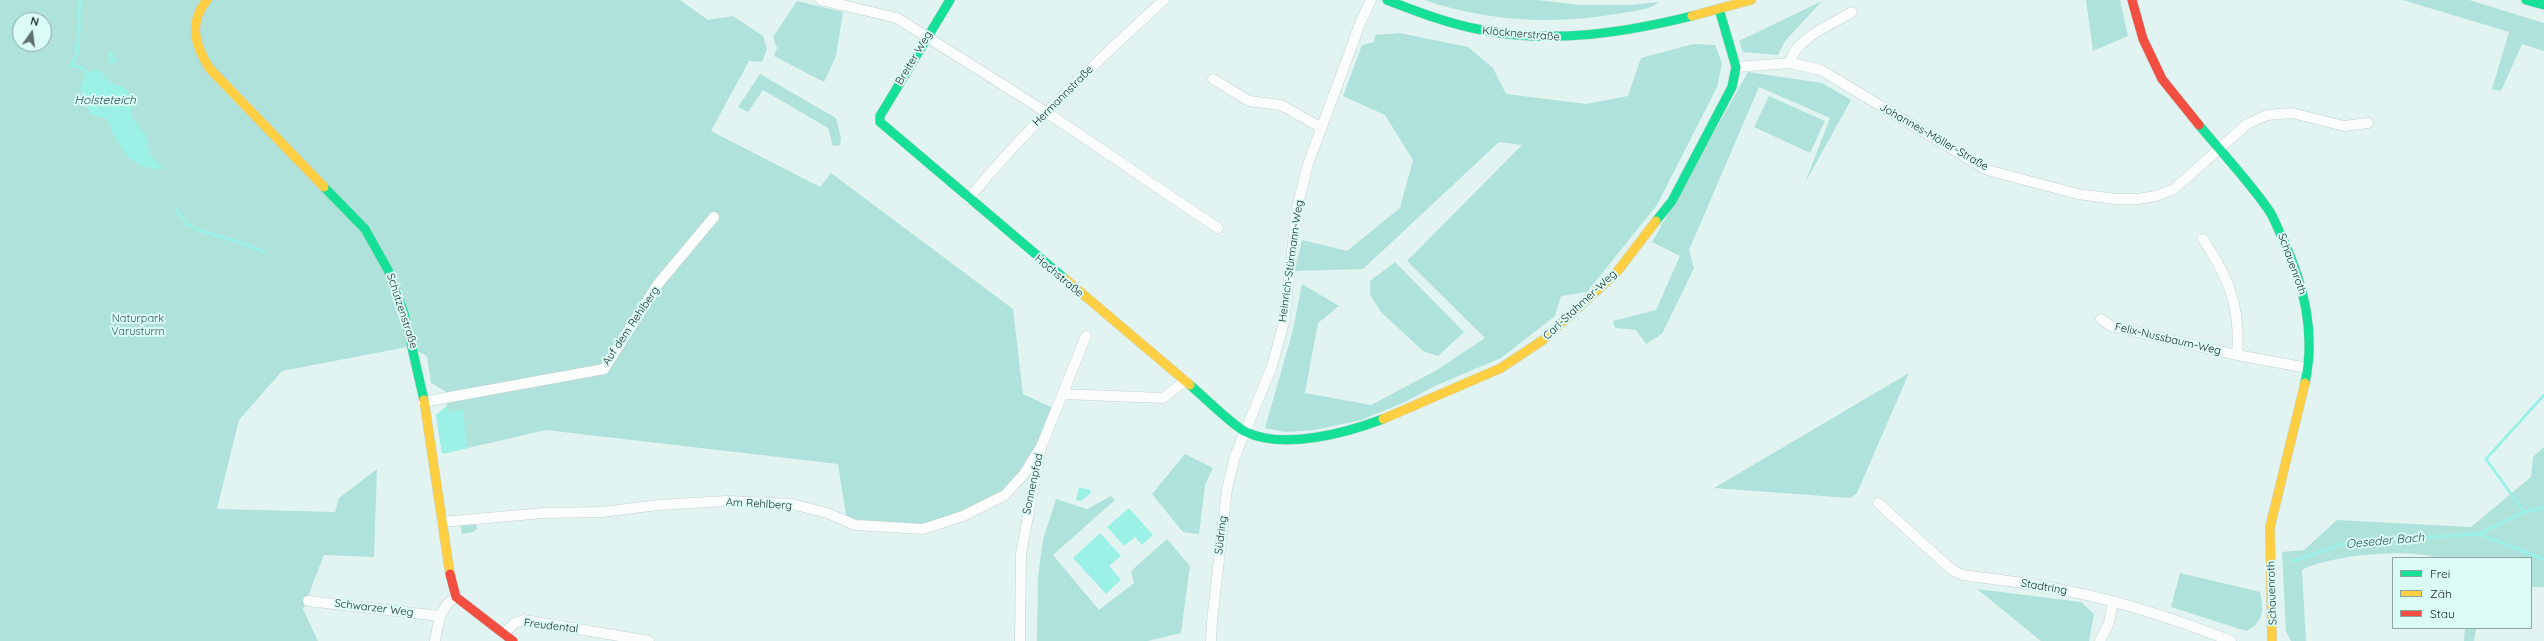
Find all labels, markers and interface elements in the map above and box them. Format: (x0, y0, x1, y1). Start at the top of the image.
north arrow (12, 12, 52, 52)
text: N (29, 14, 40, 29)
street label: Klöcknerstraße (1482, 24, 1560, 44)
street label: Breiter Weg (893, 29, 935, 87)
street label: Hermannstraße (1030, 63, 1096, 129)
water label: Holsteteich (74, 93, 136, 107)
street label: Johannes-Möller-Straße (1877, 100, 1991, 174)
street label: Heinrich-Stürmann-Weg (1276, 199, 1306, 323)
street label: Schauenroth (2275, 232, 2309, 296)
street label: Hochstraße (1032, 252, 1086, 300)
street label: Carl-Stahmer-Weg (1540, 267, 1620, 343)
street label: Schützenstraße (384, 272, 420, 350)
street label: Auf dem Rehlberg (600, 284, 662, 368)
park label: Naturpark Varusturm (111, 312, 165, 338)
street label: Felix-Nussbaum-Weg (2114, 320, 2222, 358)
street label: Sonnenpfad (1020, 452, 1046, 516)
street label: Am Rehlberg (726, 496, 792, 512)
street label: Südring (1212, 515, 1230, 555)
water label: Oeseder Bach (2345, 530, 2425, 552)
legend (2392, 557, 2532, 629)
street label: Schauenroth (2264, 561, 2280, 625)
text: Frei (2430, 566, 2450, 581)
street label: Stadtring (2020, 576, 2068, 598)
text: Zäh (2430, 586, 2452, 601)
street label: Schwarzer Weg (334, 597, 414, 619)
text: Stau (2430, 606, 2455, 621)
street label: Freudental (523, 616, 579, 636)

